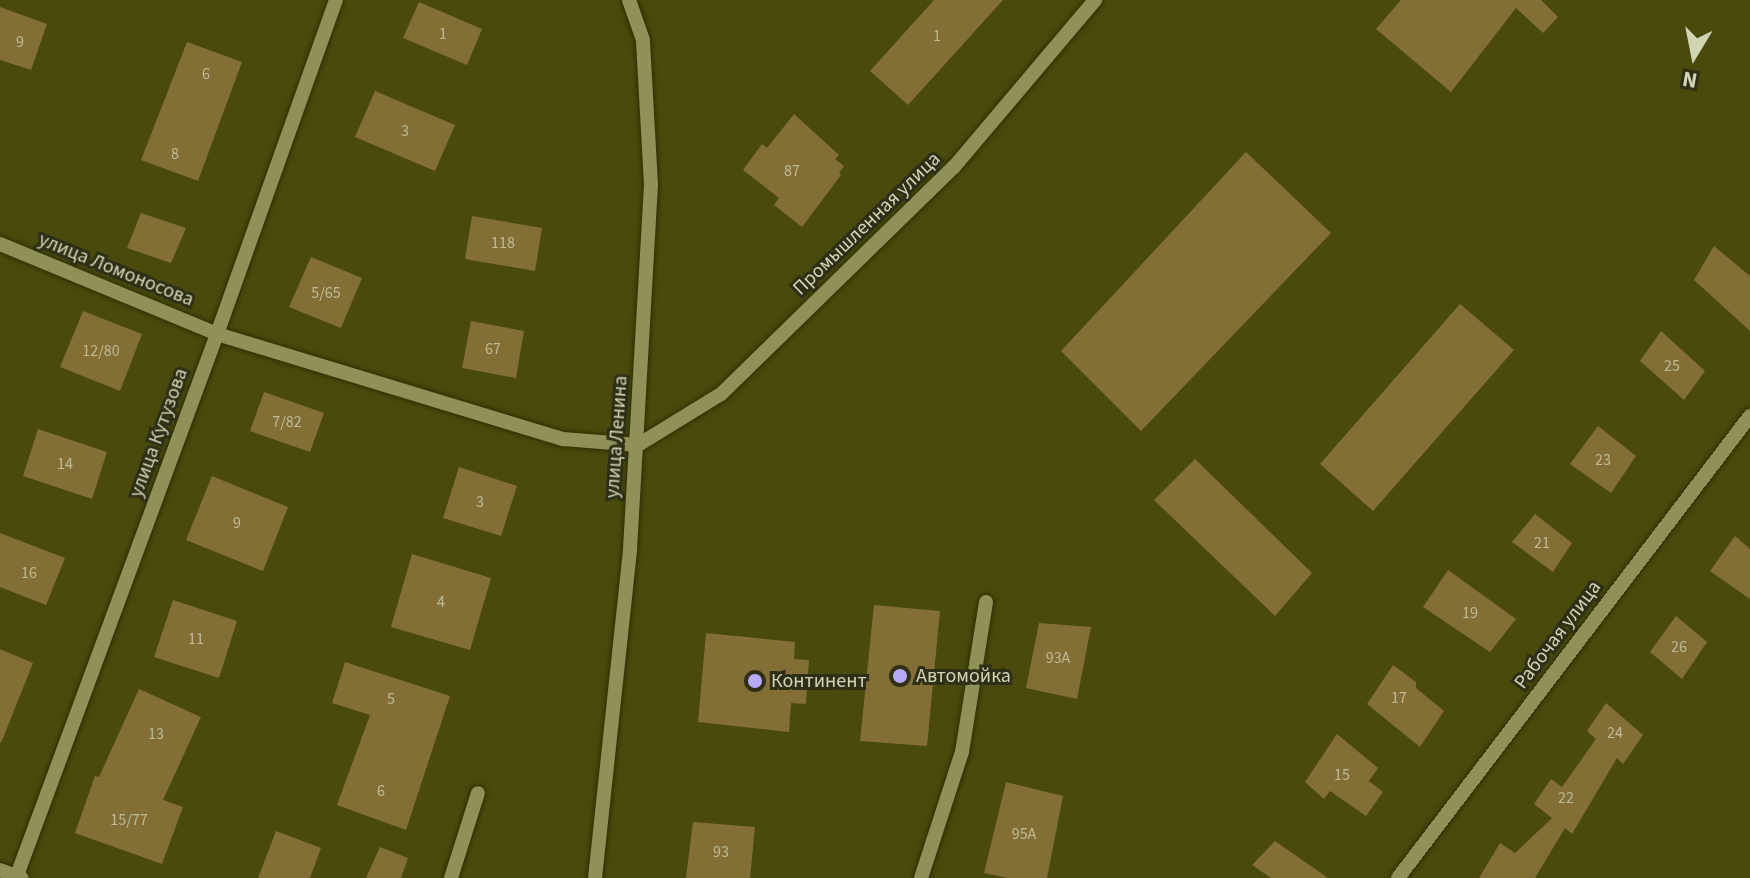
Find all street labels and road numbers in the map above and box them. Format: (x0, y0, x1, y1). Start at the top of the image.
street label: Промышленная улица (788, 147, 946, 301)
street label: улица Ломоносова (35, 228, 197, 312)
street label: улица Кутузова (125, 365, 193, 501)
street label: улица Ленина (601, 375, 633, 499)
street label: Рабочая улица (1510, 576, 1606, 694)

